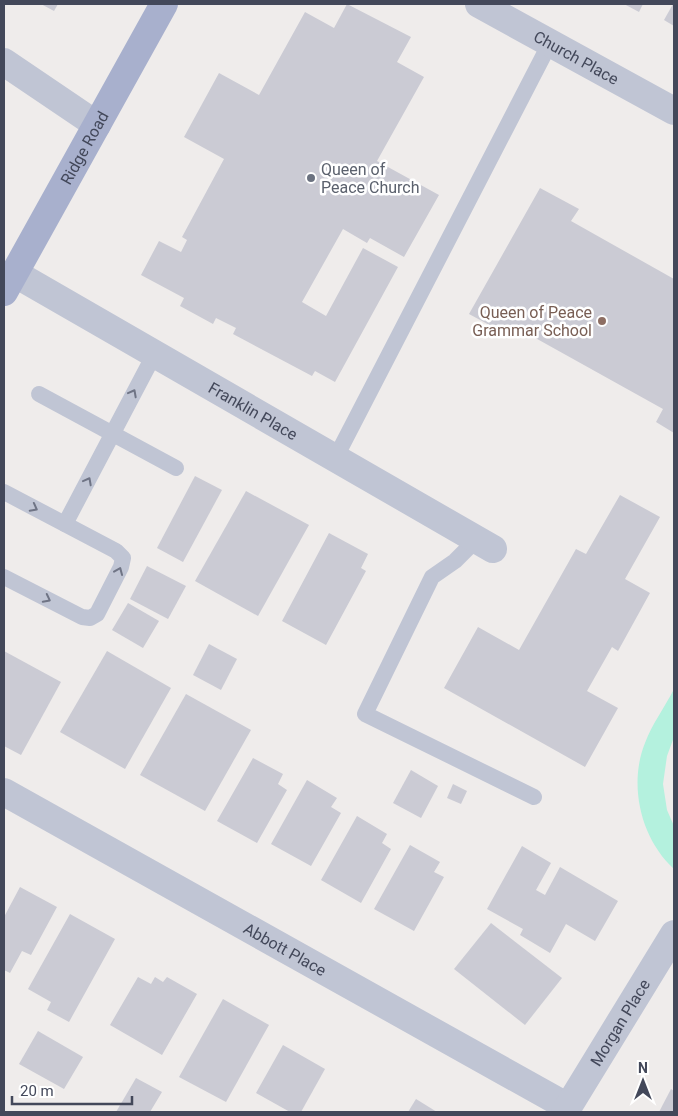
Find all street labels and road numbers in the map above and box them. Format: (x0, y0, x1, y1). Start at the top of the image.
street label: Church Place (530, 27, 622, 89)
street label: Ridge Road (57, 108, 113, 188)
street label: Franklin Place (205, 378, 301, 444)
street label: Abbott Place (240, 919, 329, 980)
street label: Morgan Place (586, 976, 654, 1070)

